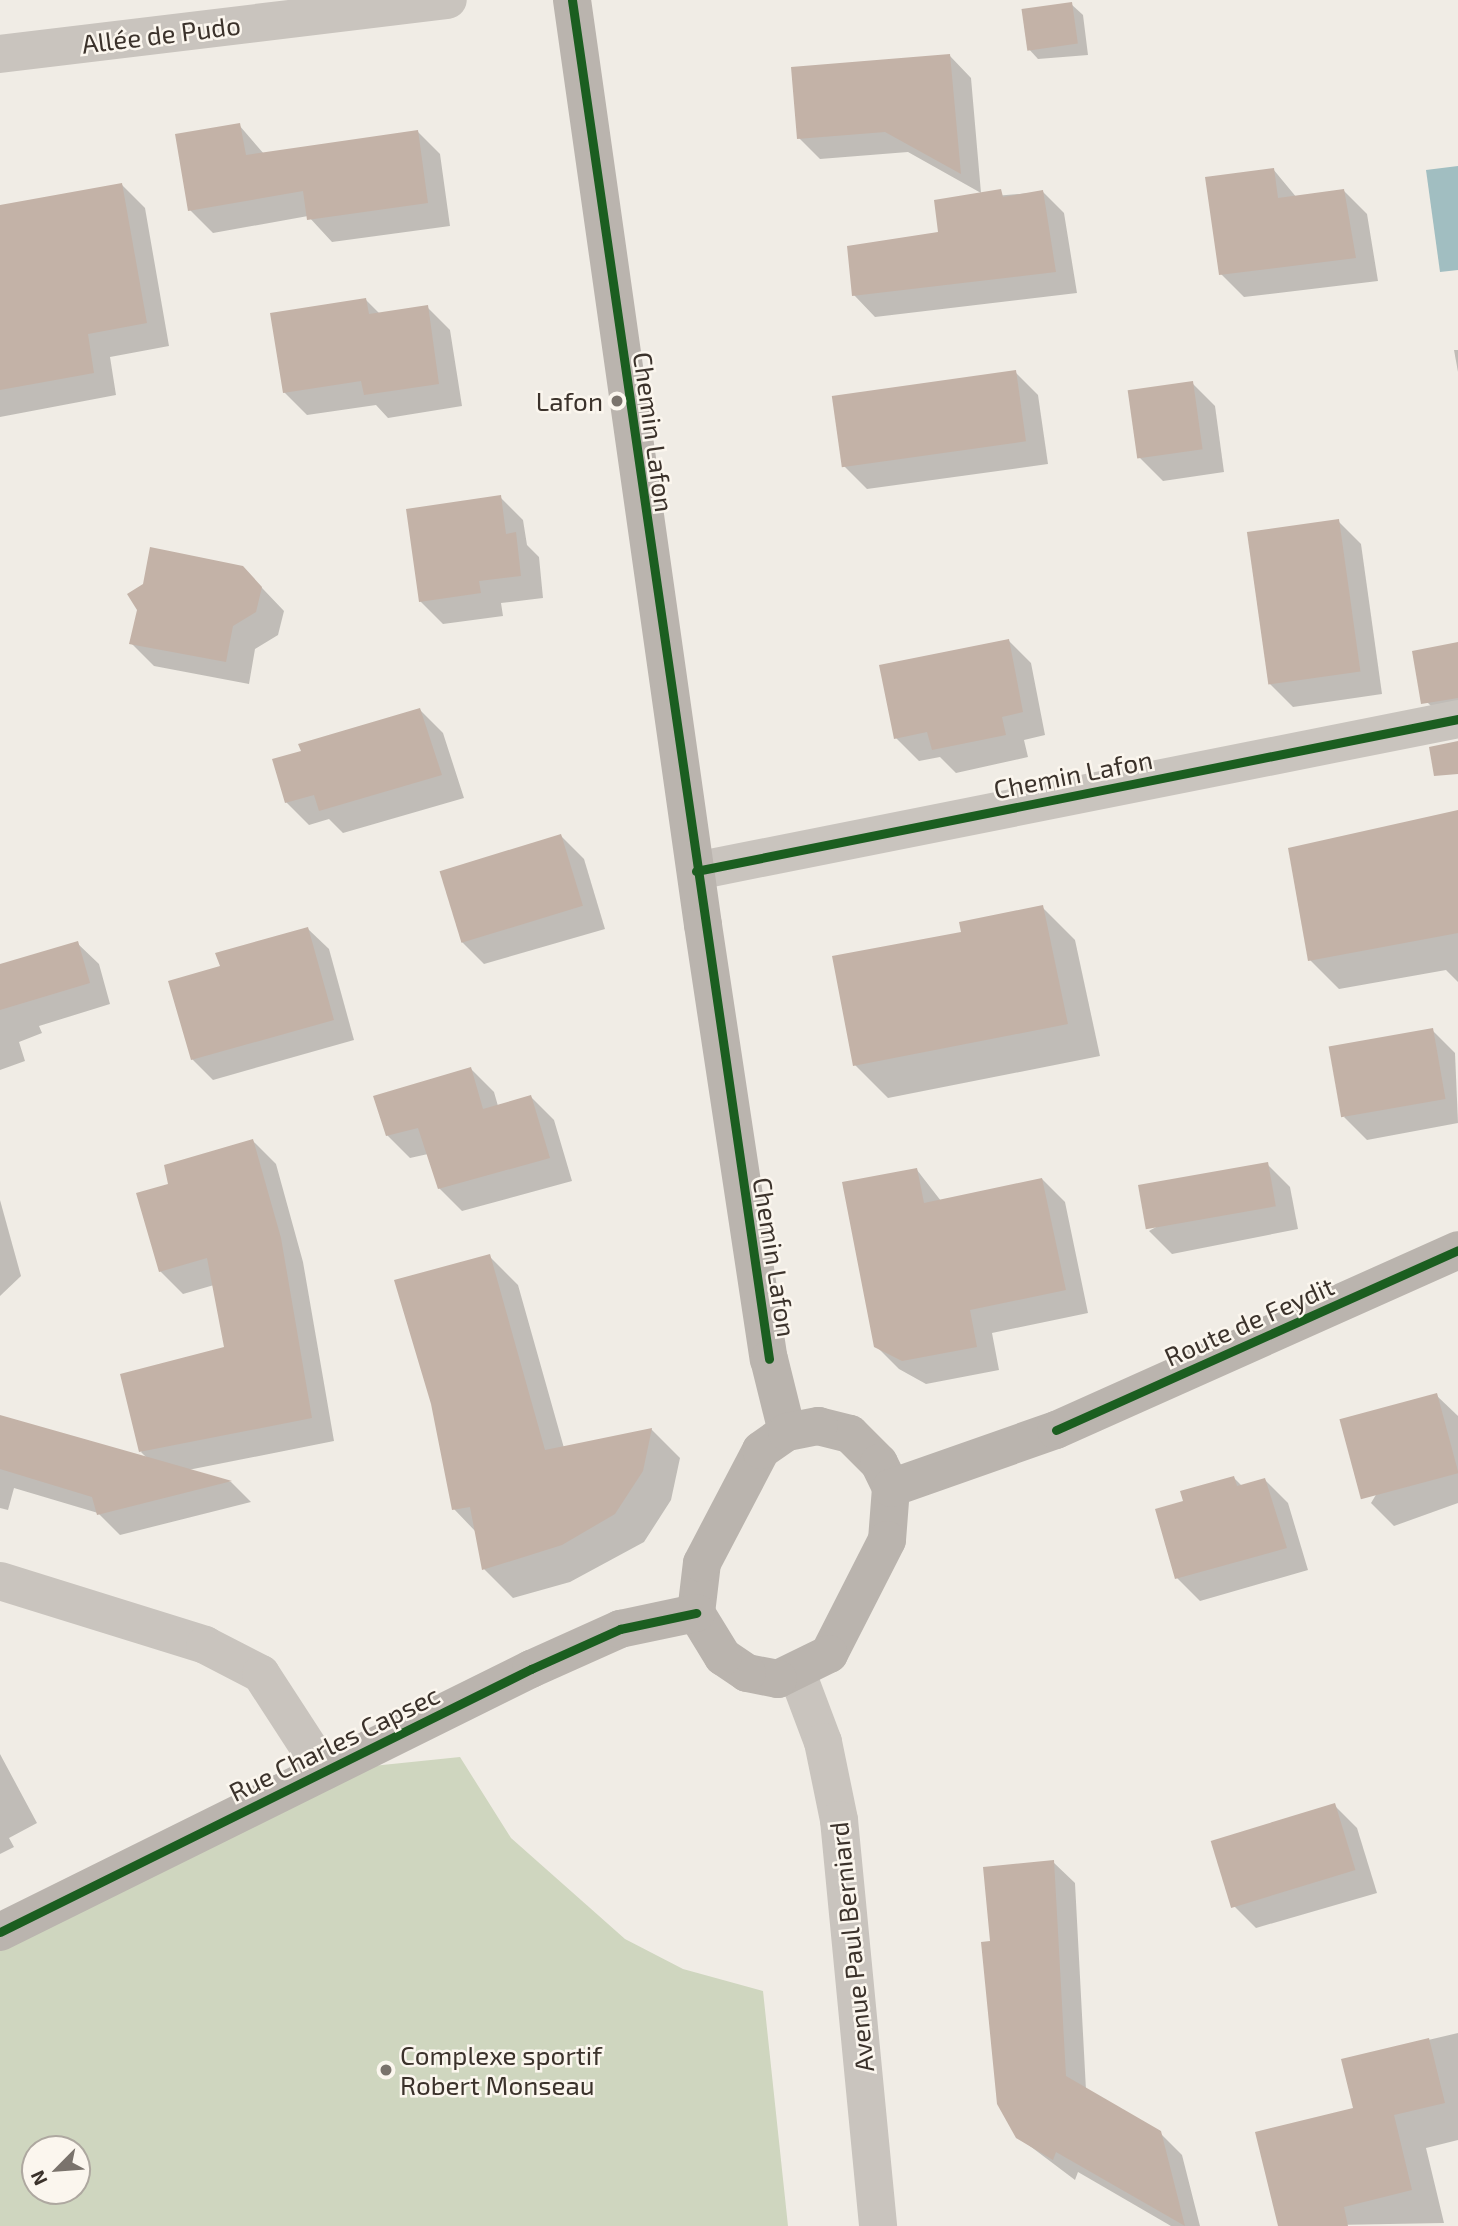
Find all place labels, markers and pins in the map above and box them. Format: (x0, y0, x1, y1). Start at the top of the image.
place label: Lafon (536, 385, 603, 417)
marker: Lafon (609, 393, 625, 409)
place label: Complexe sportif Robert Monseau (400, 2039, 602, 2100)
marker: Complexe sportif Robert Monseau (378, 2062, 394, 2078)

